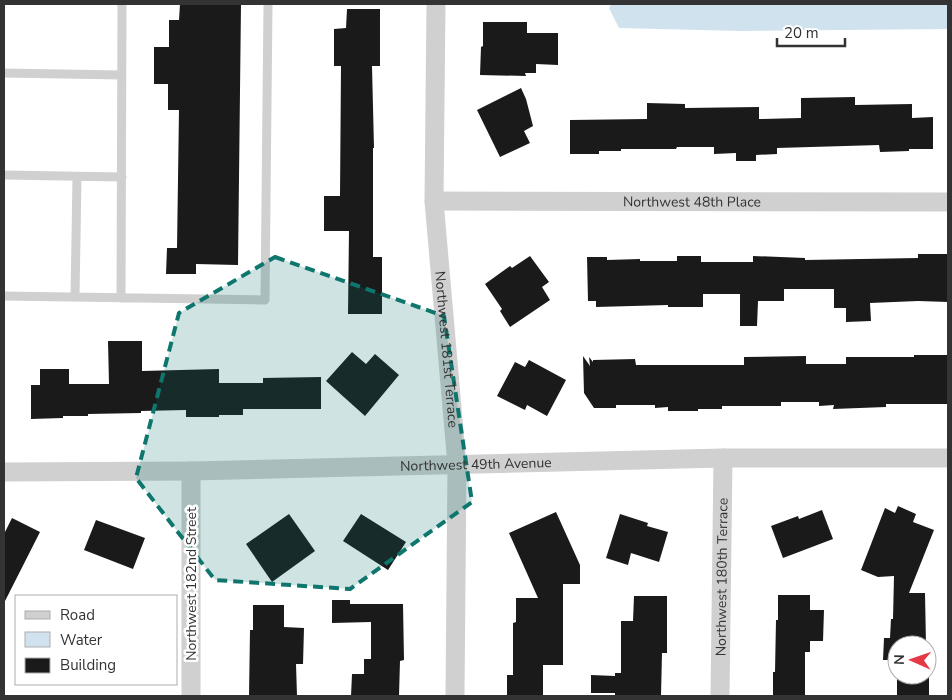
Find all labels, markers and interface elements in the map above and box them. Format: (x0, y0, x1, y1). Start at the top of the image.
scale bar (777, 15, 844, 47)
text: 20 m (784, 23, 819, 43)
street label: Northwest 48th Place (623, 192, 761, 212)
street label: Northwest 181st Terrace (430, 270, 463, 429)
street label: Northwest 49th Avenue (400, 453, 552, 476)
street label: Northwest 180th Terrace (712, 498, 732, 656)
street label: Northwest 182nd Street (182, 507, 201, 661)
legend (15, 595, 178, 685)
text: Road (60, 605, 95, 625)
text: Water (60, 630, 103, 650)
north arrow (887, 635, 937, 685)
text: N (890, 654, 909, 665)
text: Building (60, 655, 116, 675)

